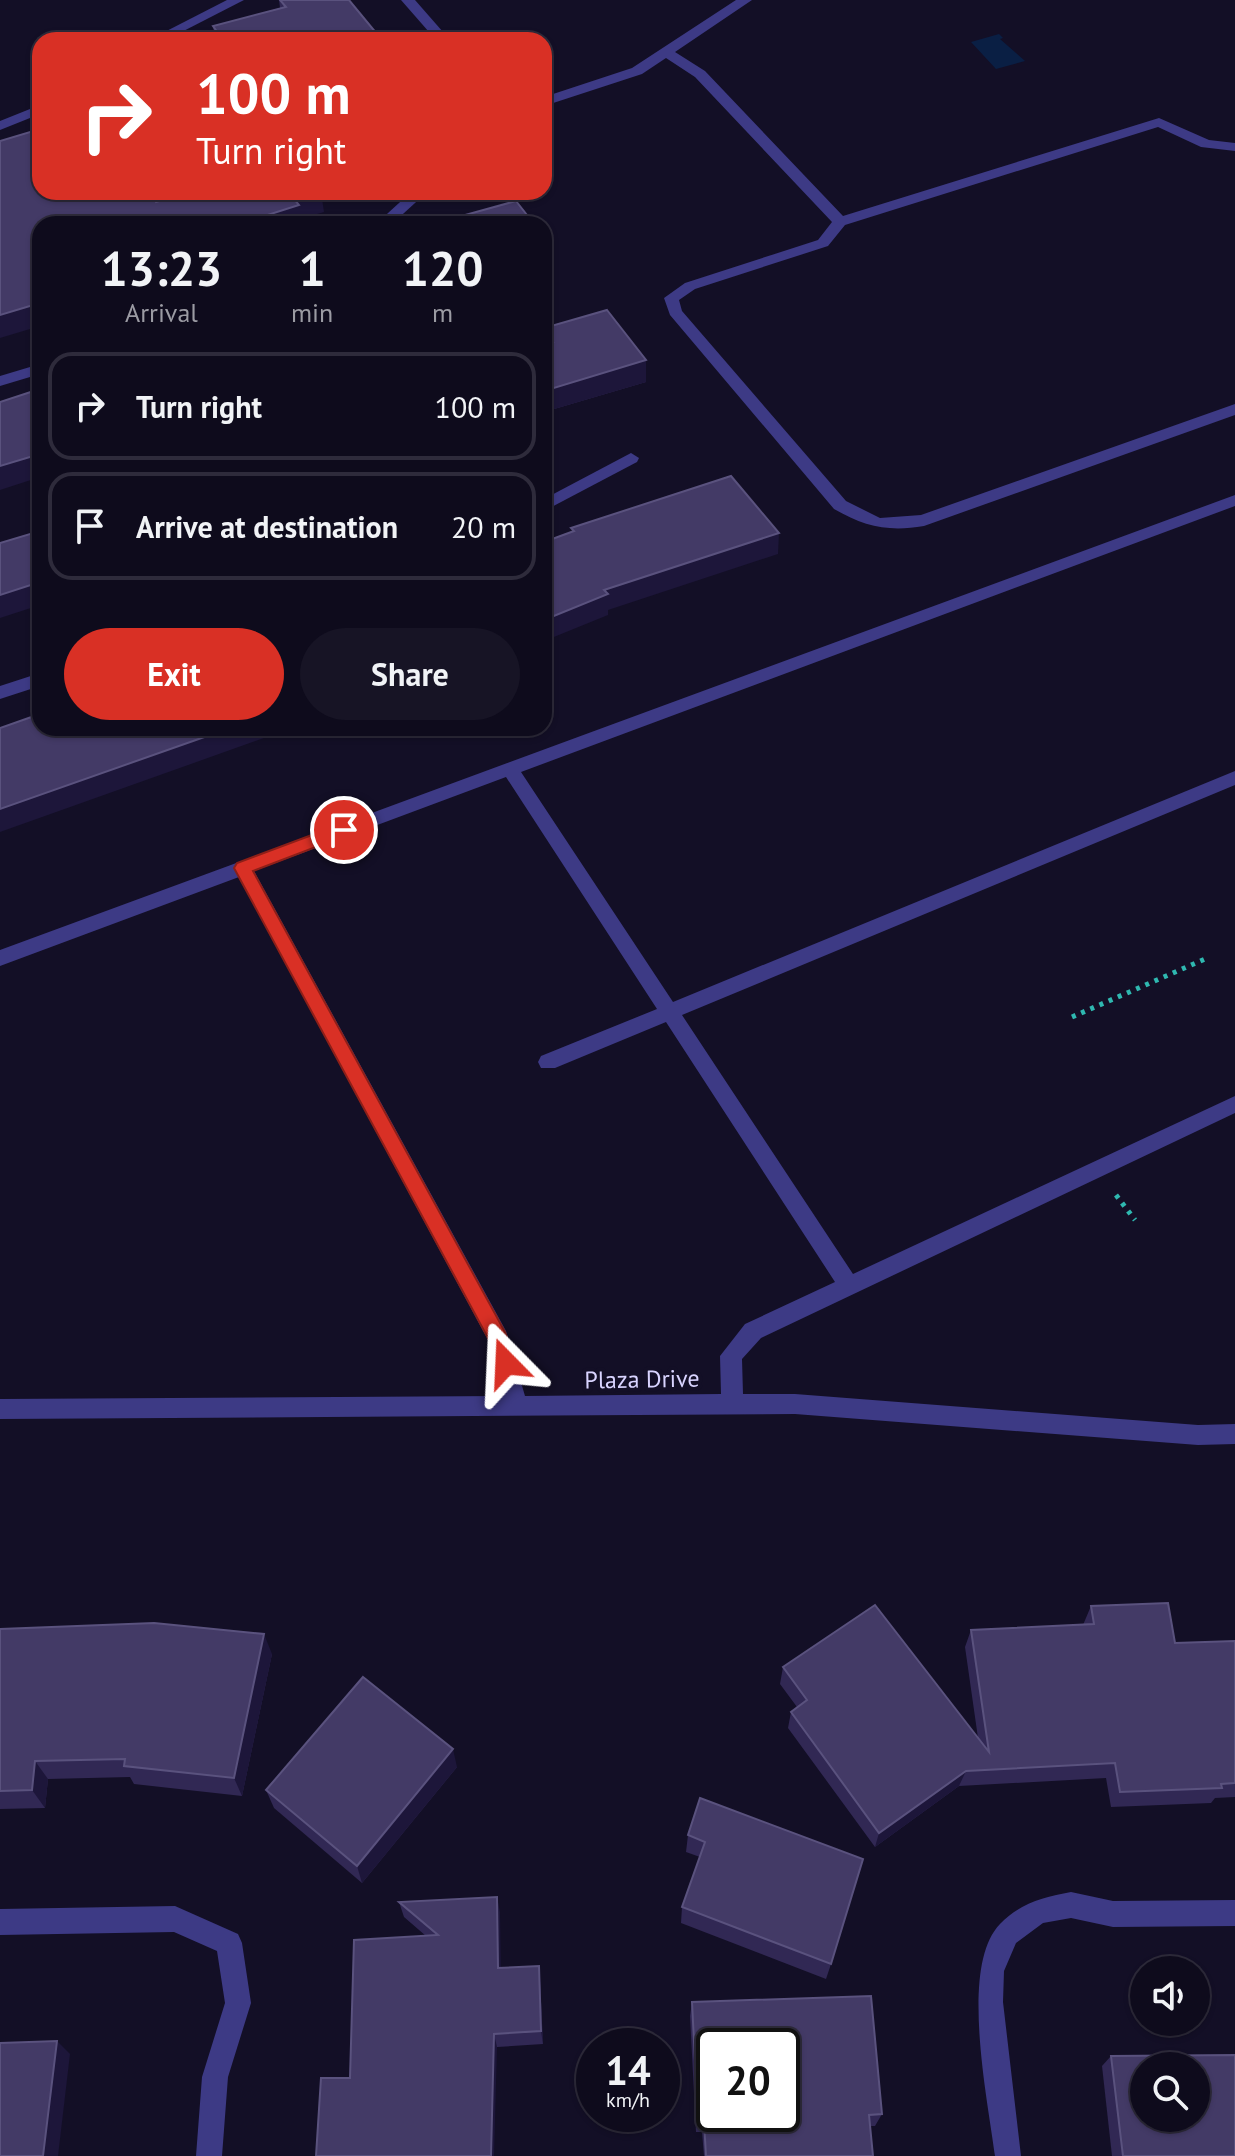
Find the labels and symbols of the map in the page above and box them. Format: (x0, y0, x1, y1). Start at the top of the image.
pin (310, 796, 378, 864)
position arrow (464, 1321, 548, 1405)
street label: Plaza Drive (584, 1362, 700, 1396)
speed limit sign: 20 (696, 2028, 800, 2132)

